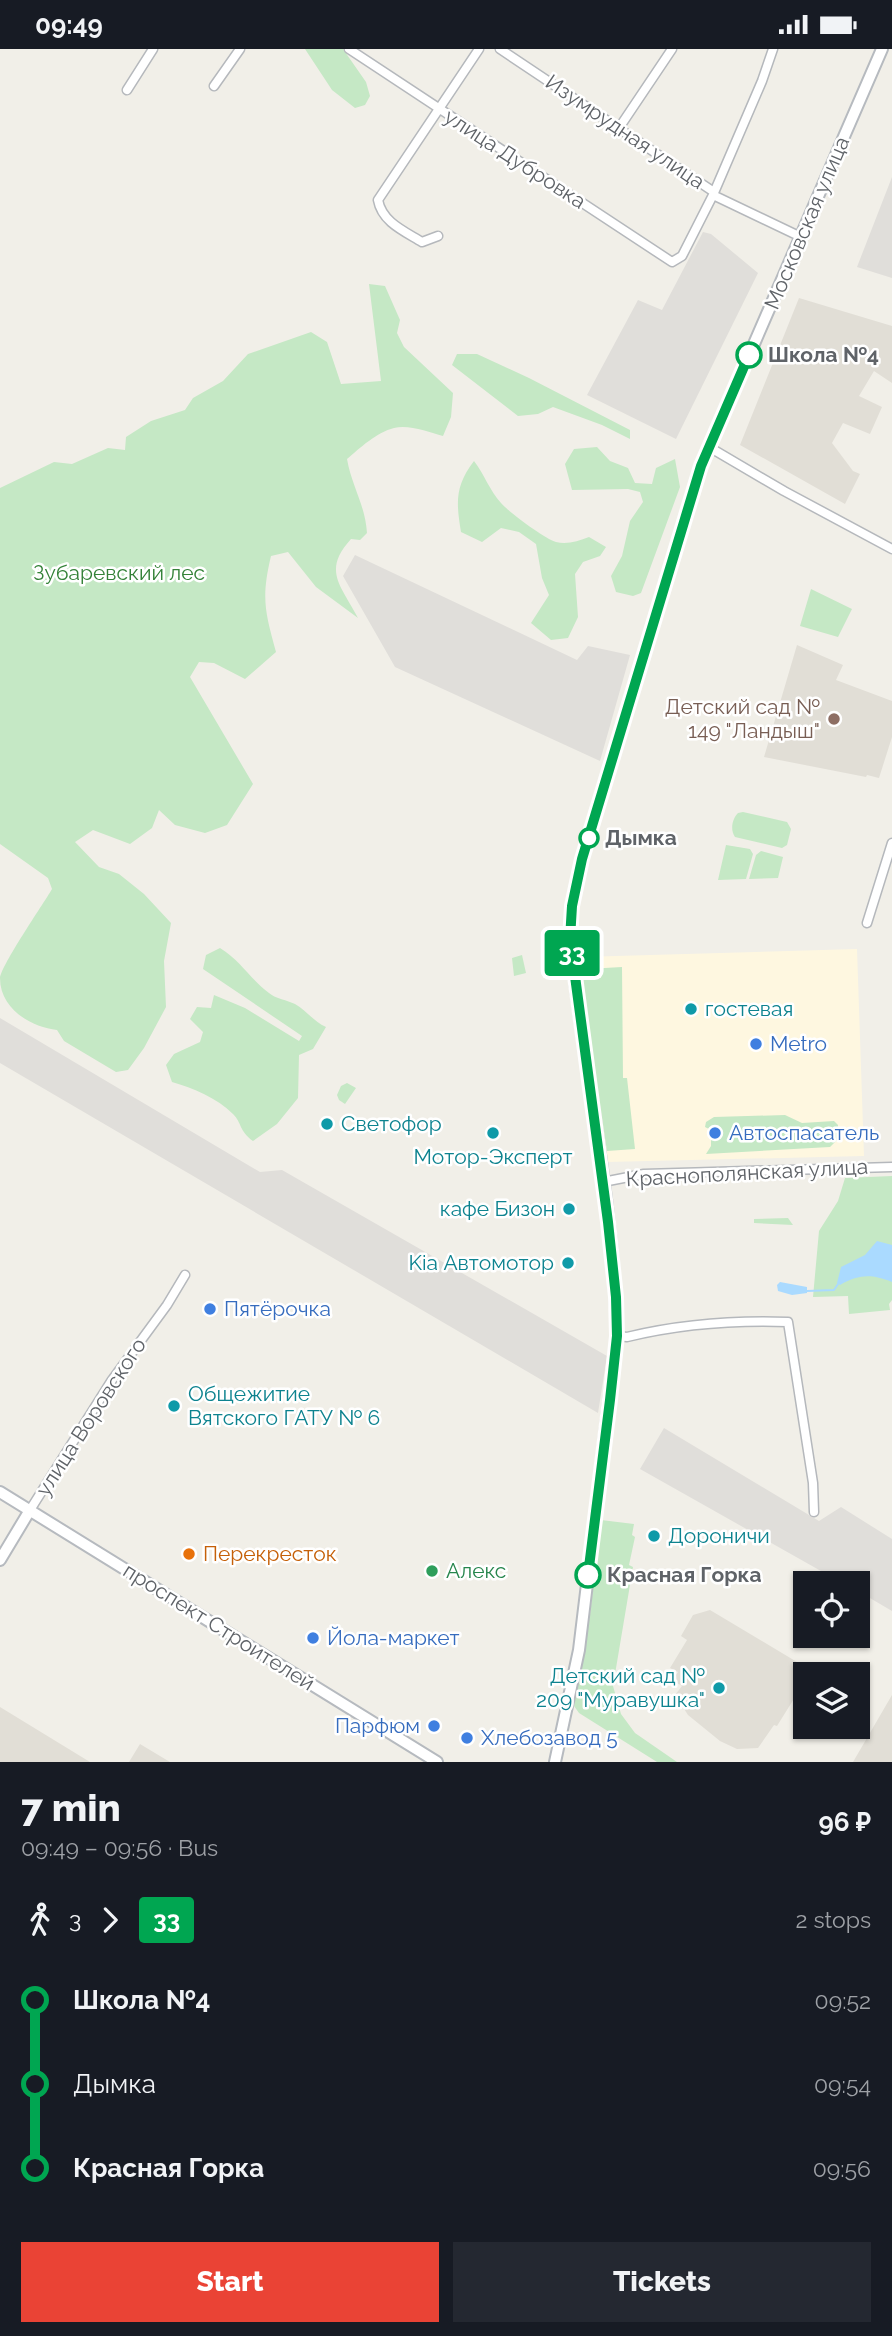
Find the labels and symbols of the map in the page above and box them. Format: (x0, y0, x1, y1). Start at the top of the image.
street label: Изумрудная улица (541, 69, 710, 194)
street label: улица Дубровка (440, 104, 591, 214)
street label: Московская улица (759, 133, 854, 313)
marker: Школа №4 (736, 342, 762, 368)
place label: Школа №4 (768, 342, 879, 367)
park label: Зубаревский лес (33, 560, 205, 585)
place label: Детский сад № 149 "Ландыш" (665, 694, 820, 743)
marker: Детский сад № 149 "Ландыш" (826, 711, 842, 727)
place label: Дымка (605, 825, 677, 850)
marker: Дымка (579, 828, 599, 848)
line badge: 33 (540, 930, 604, 976)
place label: гостевая (705, 996, 793, 1021)
marker: гостевая (683, 1001, 699, 1017)
place label: Metro (770, 1031, 827, 1056)
marker: Metro (748, 1036, 764, 1052)
place label: Светофор (341, 1111, 442, 1136)
marker: Светофор (319, 1116, 335, 1132)
place label: Автоспасатель (729, 1120, 879, 1145)
marker: Мотор-Эксперт (485, 1125, 501, 1141)
marker: Автоспасатель (707, 1125, 723, 1141)
place label: Мотор-Эксперт (413, 1144, 573, 1169)
street label: Краснополянская улица (625, 1154, 869, 1191)
place label: кафе Бизон (440, 1196, 555, 1221)
marker: кафе Бизон (561, 1201, 577, 1217)
place label: Kia Автомотор (409, 1250, 554, 1275)
marker: Kia Автомотор (560, 1255, 576, 1271)
place label: Пятёрочка (224, 1296, 331, 1321)
marker: Пятёрочка (202, 1301, 218, 1317)
street label: улица Воровского (30, 1333, 151, 1500)
place label: Общежитие Вятского ГАТУ № 6 (188, 1381, 380, 1430)
marker: Общежитие Вятского ГАТУ № 6 (166, 1398, 182, 1414)
place label: Дороничи (668, 1523, 770, 1548)
marker: Дороничи (646, 1528, 662, 1544)
place label: Перекресток (203, 1541, 337, 1566)
marker: Перекресток (181, 1546, 197, 1562)
street label: проспект Строителей (119, 1557, 320, 1696)
place label: Алекс (446, 1558, 506, 1583)
marker: Красная Горка (575, 1562, 601, 1588)
place label: Красная Горка (607, 1562, 761, 1587)
marker: Алекс (424, 1563, 440, 1579)
place label: Йола-маркет (327, 1625, 460, 1650)
marker: Йола-маркет (305, 1630, 321, 1646)
place label: Детский сад № 209 "Муравушка" (536, 1663, 705, 1712)
marker: Детский сад № 209 "Муравушка" (711, 1680, 727, 1696)
place label: Парфюм (335, 1713, 420, 1738)
marker: Парфюм (426, 1718, 442, 1734)
place label: Хлебозавод 5 (481, 1725, 618, 1750)
marker: Хлебозавод 5 (459, 1730, 475, 1746)

